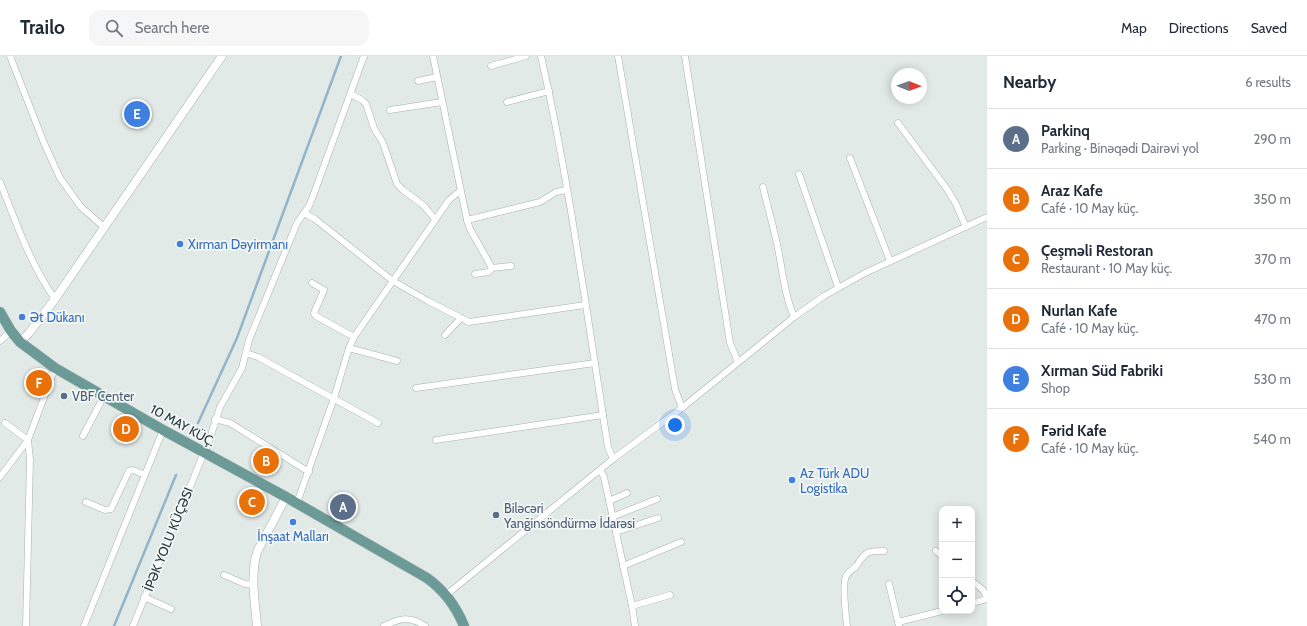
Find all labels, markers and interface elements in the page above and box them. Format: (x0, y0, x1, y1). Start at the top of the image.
search box (89, 10, 369, 46)
text: Trailo (20, 16, 65, 39)
icon: search (103, 17, 125, 39)
text: Search here (135, 19, 209, 37)
text: Map (1121, 19, 1147, 37)
text: Directions (1169, 19, 1229, 37)
text: Saved (1251, 19, 1287, 37)
north arrow (891, 68, 927, 104)
text: Nearby (1003, 72, 1056, 92)
text: 6 results (1245, 74, 1291, 90)
pin: E (124, 99, 150, 129)
text: Parkinq (1041, 122, 1090, 140)
text: A (1012, 131, 1020, 147)
text: 290 m (1253, 131, 1291, 147)
text: Parking · Binəqədi Dairəvi yol (1041, 140, 1199, 156)
text: Araz Kafe (1041, 182, 1103, 200)
text: B (1012, 191, 1020, 207)
text: 350 m (1254, 191, 1291, 207)
text: Café · 10 May küç. (1041, 200, 1138, 216)
place label: Xırman Dəyirmanı (188, 236, 288, 252)
marker: Xırman Dəyirmanı (175, 239, 185, 249)
text: Çeşməli Restoran (1041, 242, 1153, 260)
text: C (1012, 251, 1020, 267)
text: 370 m (1254, 251, 1291, 267)
text: Restaurant · 10 May küç. (1041, 260, 1172, 276)
text: Nurlan Kafe (1041, 302, 1117, 320)
place label: Ət Dükanı (30, 309, 85, 325)
text: D (1011, 311, 1021, 327)
text: 470 m (1254, 311, 1291, 327)
marker: Ət Dükanı (17, 312, 27, 322)
text: Café · 10 May küç. (1041, 320, 1138, 336)
text: Xırman Süd Fabriki (1041, 362, 1163, 380)
pin: F (26, 368, 52, 398)
text: E (1012, 371, 1020, 387)
text: 530 m (1254, 371, 1291, 387)
text: Shop (1041, 380, 1070, 396)
place label: VBF Center (72, 388, 135, 404)
marker: VBF Center (59, 391, 69, 401)
street label: 10 MAY KÜÇ. (148, 401, 219, 450)
pin: D (113, 414, 139, 444)
your location (665, 415, 685, 435)
text: Fərid Kafe (1041, 422, 1107, 440)
text: F (1013, 431, 1019, 447)
text: 540 m (1253, 431, 1291, 447)
text: Café · 10 May küç. (1041, 440, 1138, 456)
pin: B (253, 446, 279, 476)
place label: Az Türk ADU Logistika (800, 465, 869, 496)
marker: Az Türk ADU Logistika (787, 475, 797, 485)
street label: İPƏK YOLU KÜÇƏSI (140, 485, 196, 593)
pin: C (239, 487, 265, 517)
pin: A (330, 492, 356, 522)
place label: Biləcəri Yanğinsöndürmə İdarəsi (503, 500, 635, 531)
map controls (939, 506, 975, 614)
button: + (939, 506, 975, 542)
marker: Biləcəri Yanğinsöndürmə İdarəsi (491, 510, 501, 520)
marker: İnşaat Malları (288, 517, 298, 527)
place label: İnşaat Malları (257, 528, 329, 544)
button: − (939, 542, 975, 578)
button: locate (939, 578, 975, 614)

